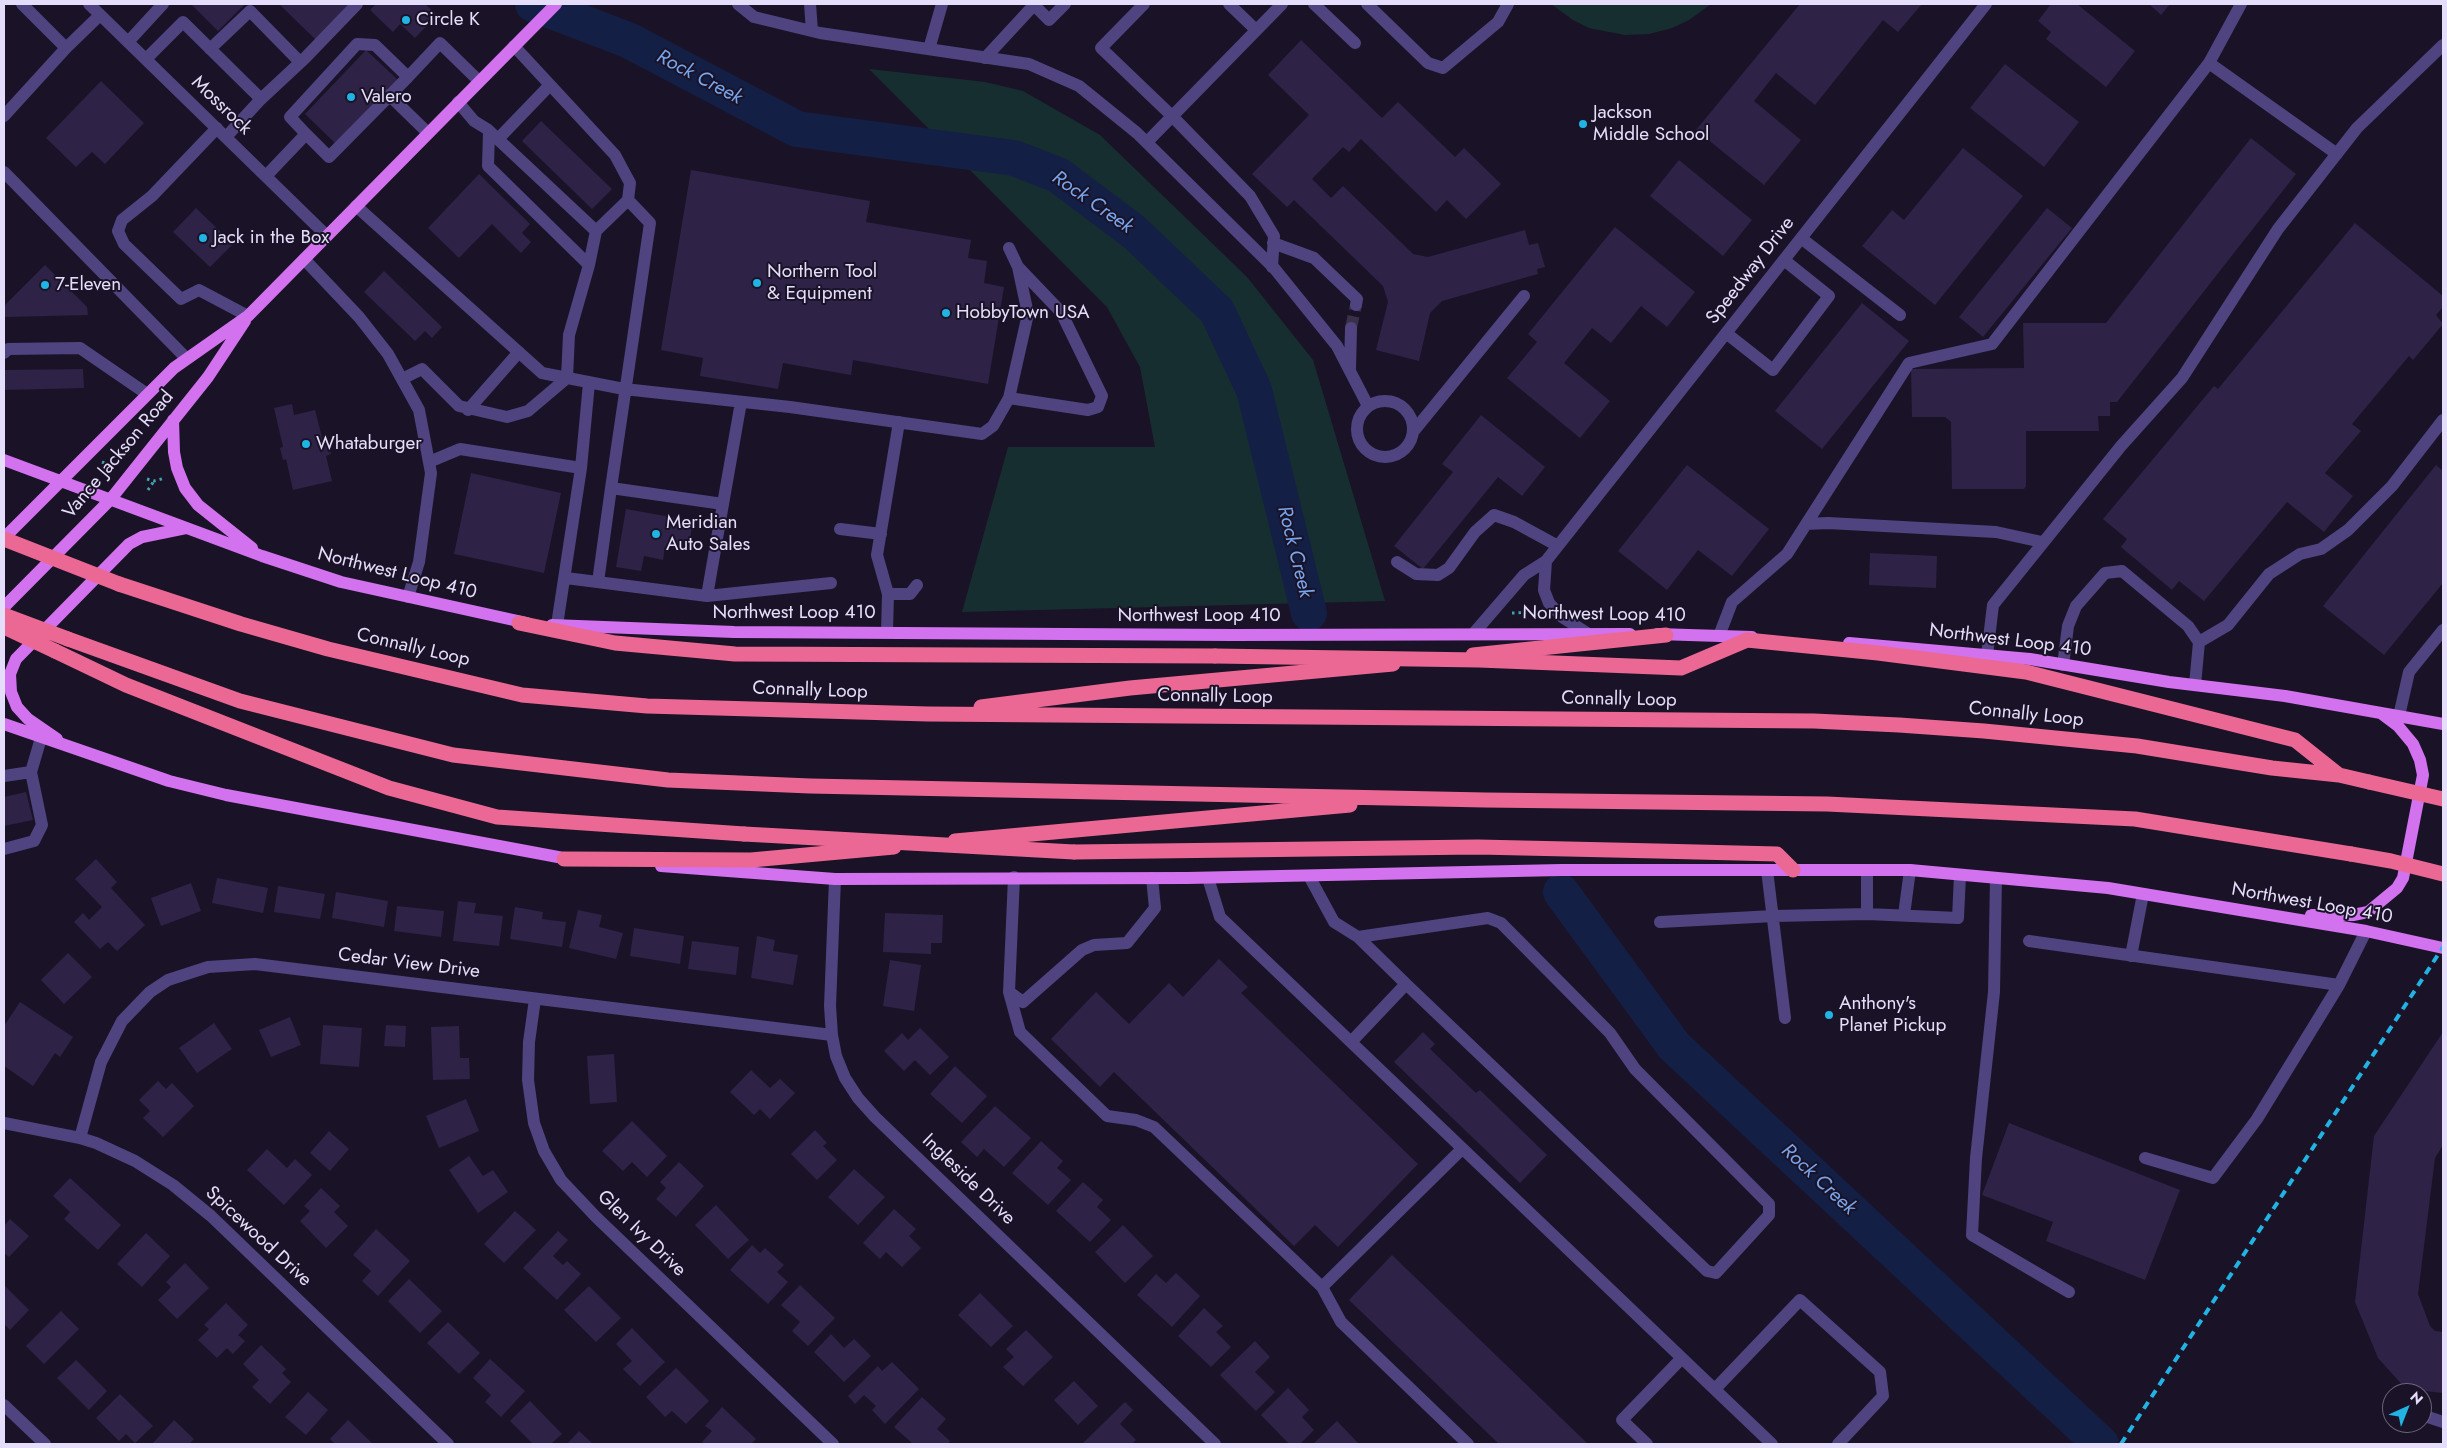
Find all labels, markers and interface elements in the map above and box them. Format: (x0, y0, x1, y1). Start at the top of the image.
place label: Circle K (416, 9, 480, 31)
marker: Circle K (400, 14, 412, 26)
water label: Rock Creek (652, 45, 746, 111)
street label: Mossrock (186, 72, 256, 140)
place label: Valero (361, 86, 412, 108)
marker: Valero (345, 91, 357, 103)
place label: Jackson Middle School (1593, 102, 1709, 146)
marker: Jackson Middle School (1577, 118, 1589, 130)
water label: Rock Creek (1047, 166, 1137, 240)
street label: Speedway Drive (1702, 213, 1800, 329)
place label: Jack in the Box (213, 227, 329, 249)
marker: Jack in the Box (197, 232, 209, 244)
place label: Northern Tool & Equipment (767, 261, 877, 305)
place label: 7-Eleven (55, 274, 121, 296)
marker: Northern Tool & Equipment (751, 277, 763, 289)
marker: 7-Eleven (39, 279, 51, 291)
place label: HobbyTown USA (956, 302, 1090, 324)
marker: HobbyTown USA (940, 307, 952, 319)
street label: Vance Jackson Road (59, 386, 179, 524)
place label: Whataburger (316, 433, 422, 455)
marker: Whataburger (300, 438, 312, 450)
water label: Rock Creek (1271, 504, 1317, 600)
place label: Meridian Auto Sales (666, 512, 750, 556)
marker: Meridian Auto Sales (650, 528, 662, 540)
street label: Northwest Loop 410 (315, 543, 479, 605)
street label: Northwest Loop 410 (712, 602, 876, 624)
street label: Northwest Loop 410 (1522, 602, 1686, 628)
street label: Northwest Loop 410 (1117, 605, 1281, 627)
street label: Northwest Loop 410 (1928, 620, 2092, 662)
street label: Connally Loop (354, 624, 472, 672)
street label: Connally Loop (752, 678, 868, 704)
street label: Connally Loop (1157, 685, 1273, 709)
street label: Connally Loop (1561, 688, 1677, 712)
street label: Connally Loop (1967, 698, 2085, 732)
street label: Northwest Loop 410 (2230, 879, 2394, 929)
street label: Cedar View Drive (337, 944, 481, 984)
place label: Anthony's Planet Pickup (1839, 993, 1946, 1037)
marker: Anthony's Planet Pickup (1823, 1009, 1835, 1021)
street label: Ingleside Drive (917, 1130, 1019, 1230)
water label: Rock Creek (1776, 1139, 1860, 1221)
street label: Spicewood Drive (200, 1182, 316, 1292)
street label: Glen Ivy Drive (592, 1186, 690, 1282)
north arrow (2382, 1383, 2432, 1433)
text: N (2406, 1387, 2428, 1409)

